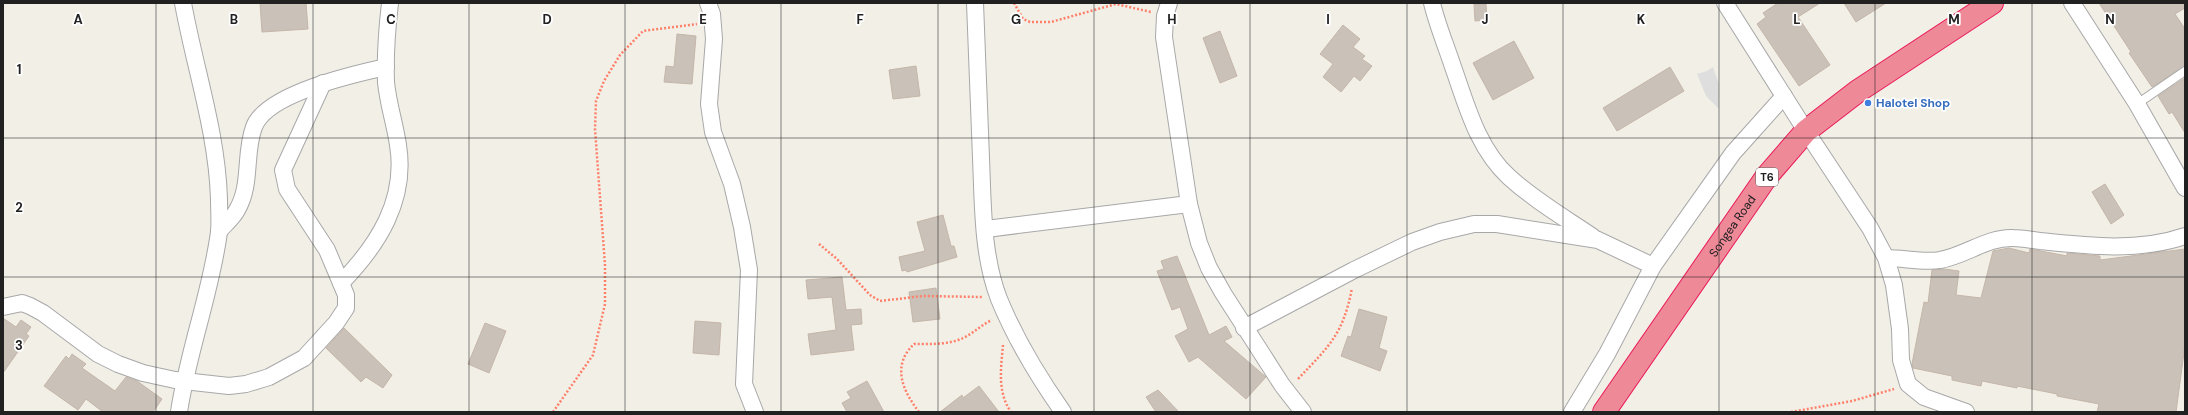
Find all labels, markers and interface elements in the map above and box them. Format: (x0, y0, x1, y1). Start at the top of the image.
text: A (73, 11, 83, 28)
text: B (230, 11, 238, 28)
text: C (386, 11, 396, 28)
text: D (542, 11, 552, 28)
text: E (699, 11, 707, 28)
text: F (856, 11, 864, 28)
text: G (1011, 11, 1021, 28)
text: H (1167, 11, 1177, 28)
text: I (1326, 11, 1330, 28)
text: J (1481, 11, 1489, 28)
text: K (1637, 11, 1646, 28)
text: L (1793, 11, 1801, 28)
text: M (1948, 11, 1960, 28)
text: N (2105, 11, 2115, 28)
text: 1 (17, 61, 21, 78)
place label: Halotel Shop (1876, 95, 1950, 111)
marker: Halotel Shop (1863, 98, 1873, 108)
road number: T6 (1756, 168, 1778, 186)
street label: Songea Road (1705, 192, 1759, 260)
text: 2 (15, 199, 23, 216)
text: 3 (15, 337, 23, 354)

